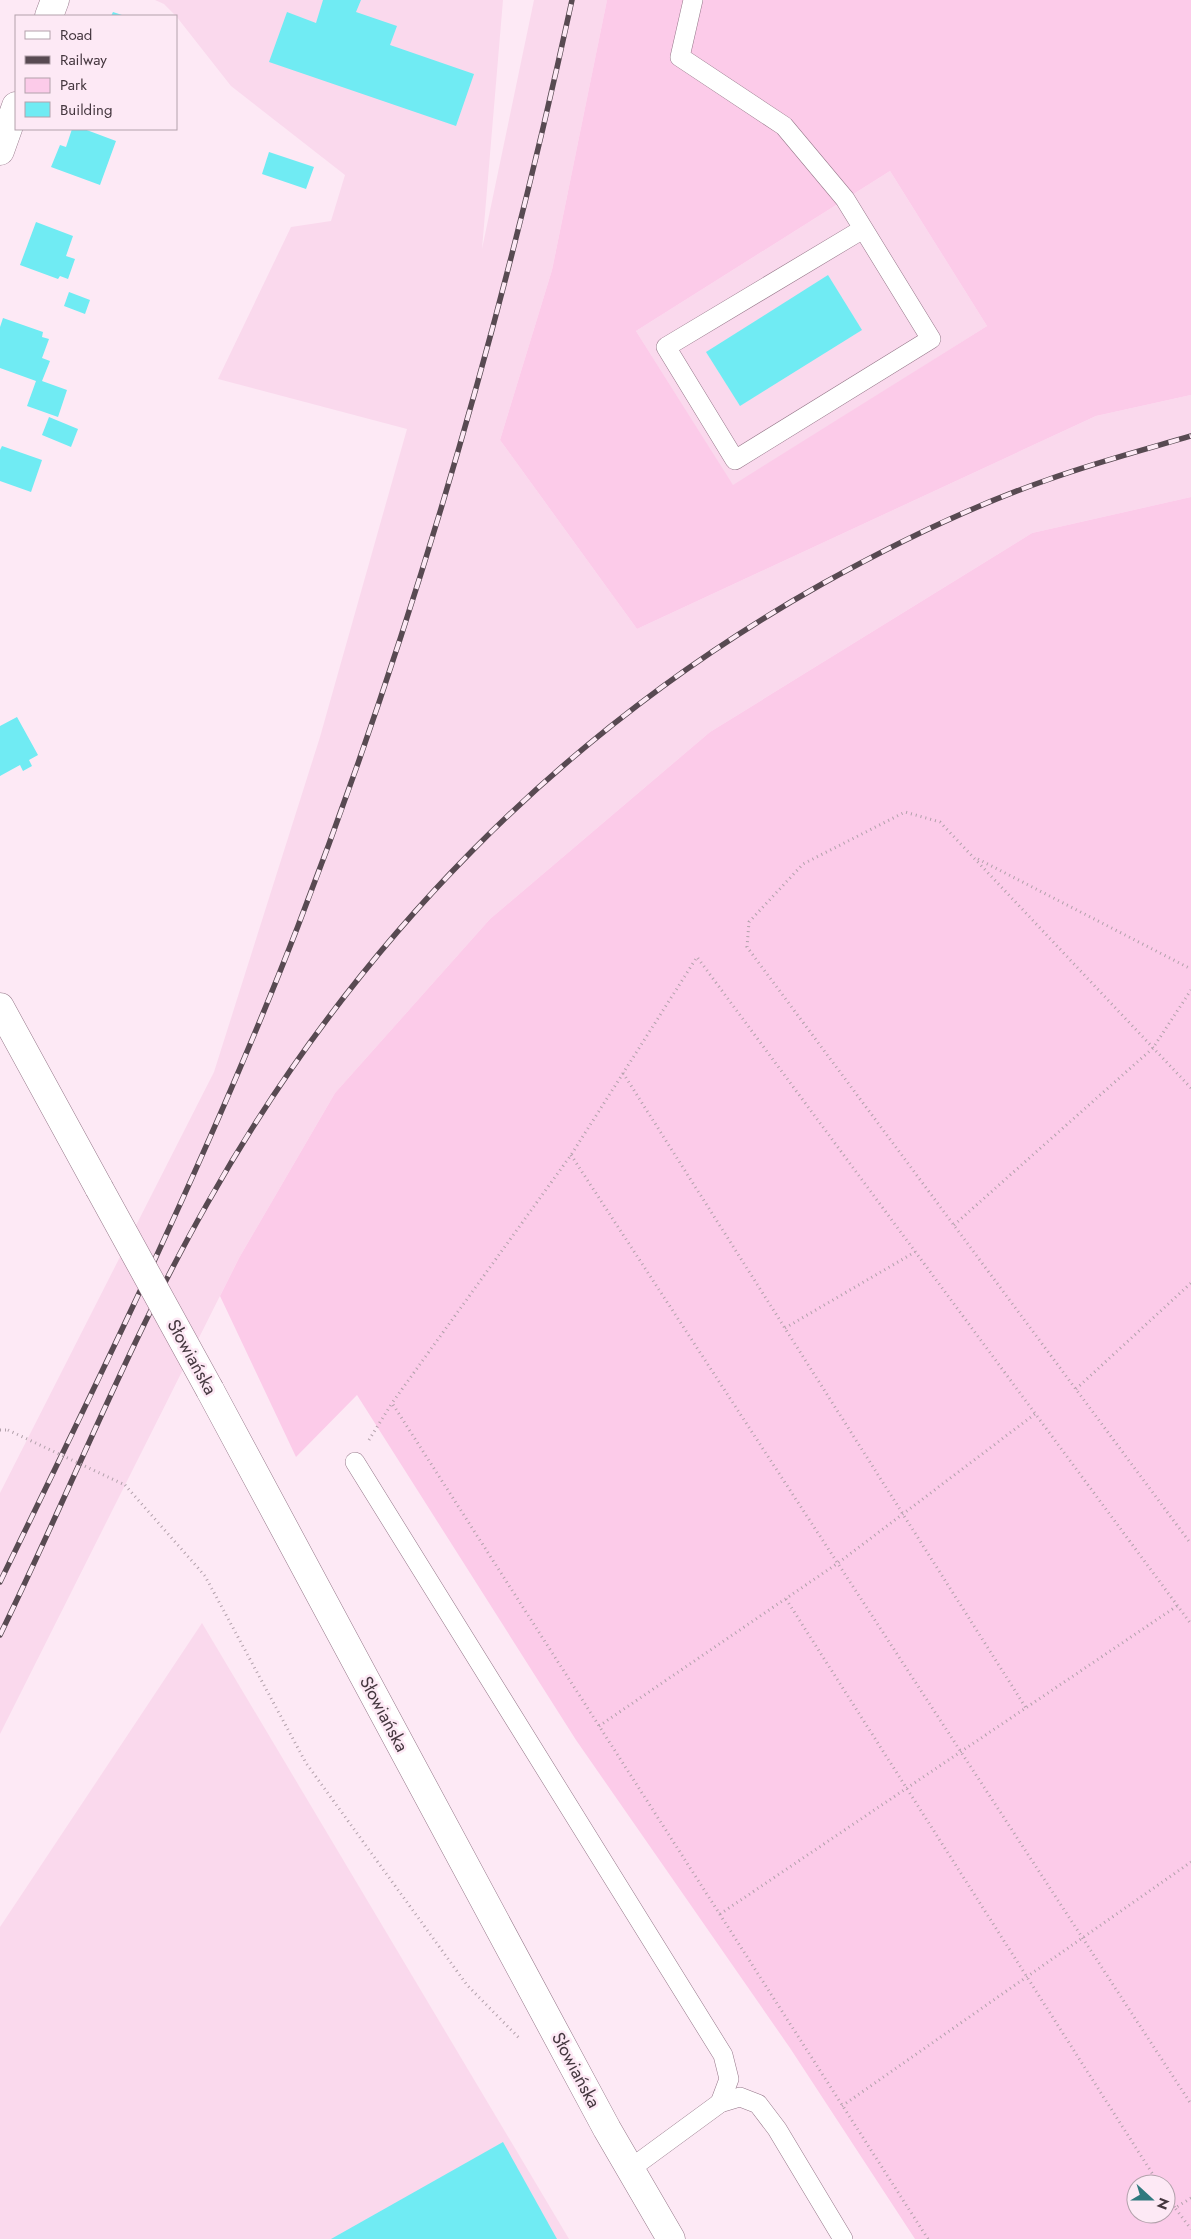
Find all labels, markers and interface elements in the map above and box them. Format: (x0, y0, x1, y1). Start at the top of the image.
legend (15, 15, 178, 130)
text: Road (60, 24, 92, 46)
text: Railway (60, 49, 107, 71)
text: Park (60, 74, 87, 96)
text: Building (60, 99, 112, 121)
street label: Słowiańska (161, 1315, 223, 1399)
street label: Słowiańska (353, 1672, 415, 1756)
street label: Słowiańska (545, 2028, 607, 2112)
north arrow (1126, 2174, 1176, 2224)
text: N (1152, 2195, 1174, 2212)

